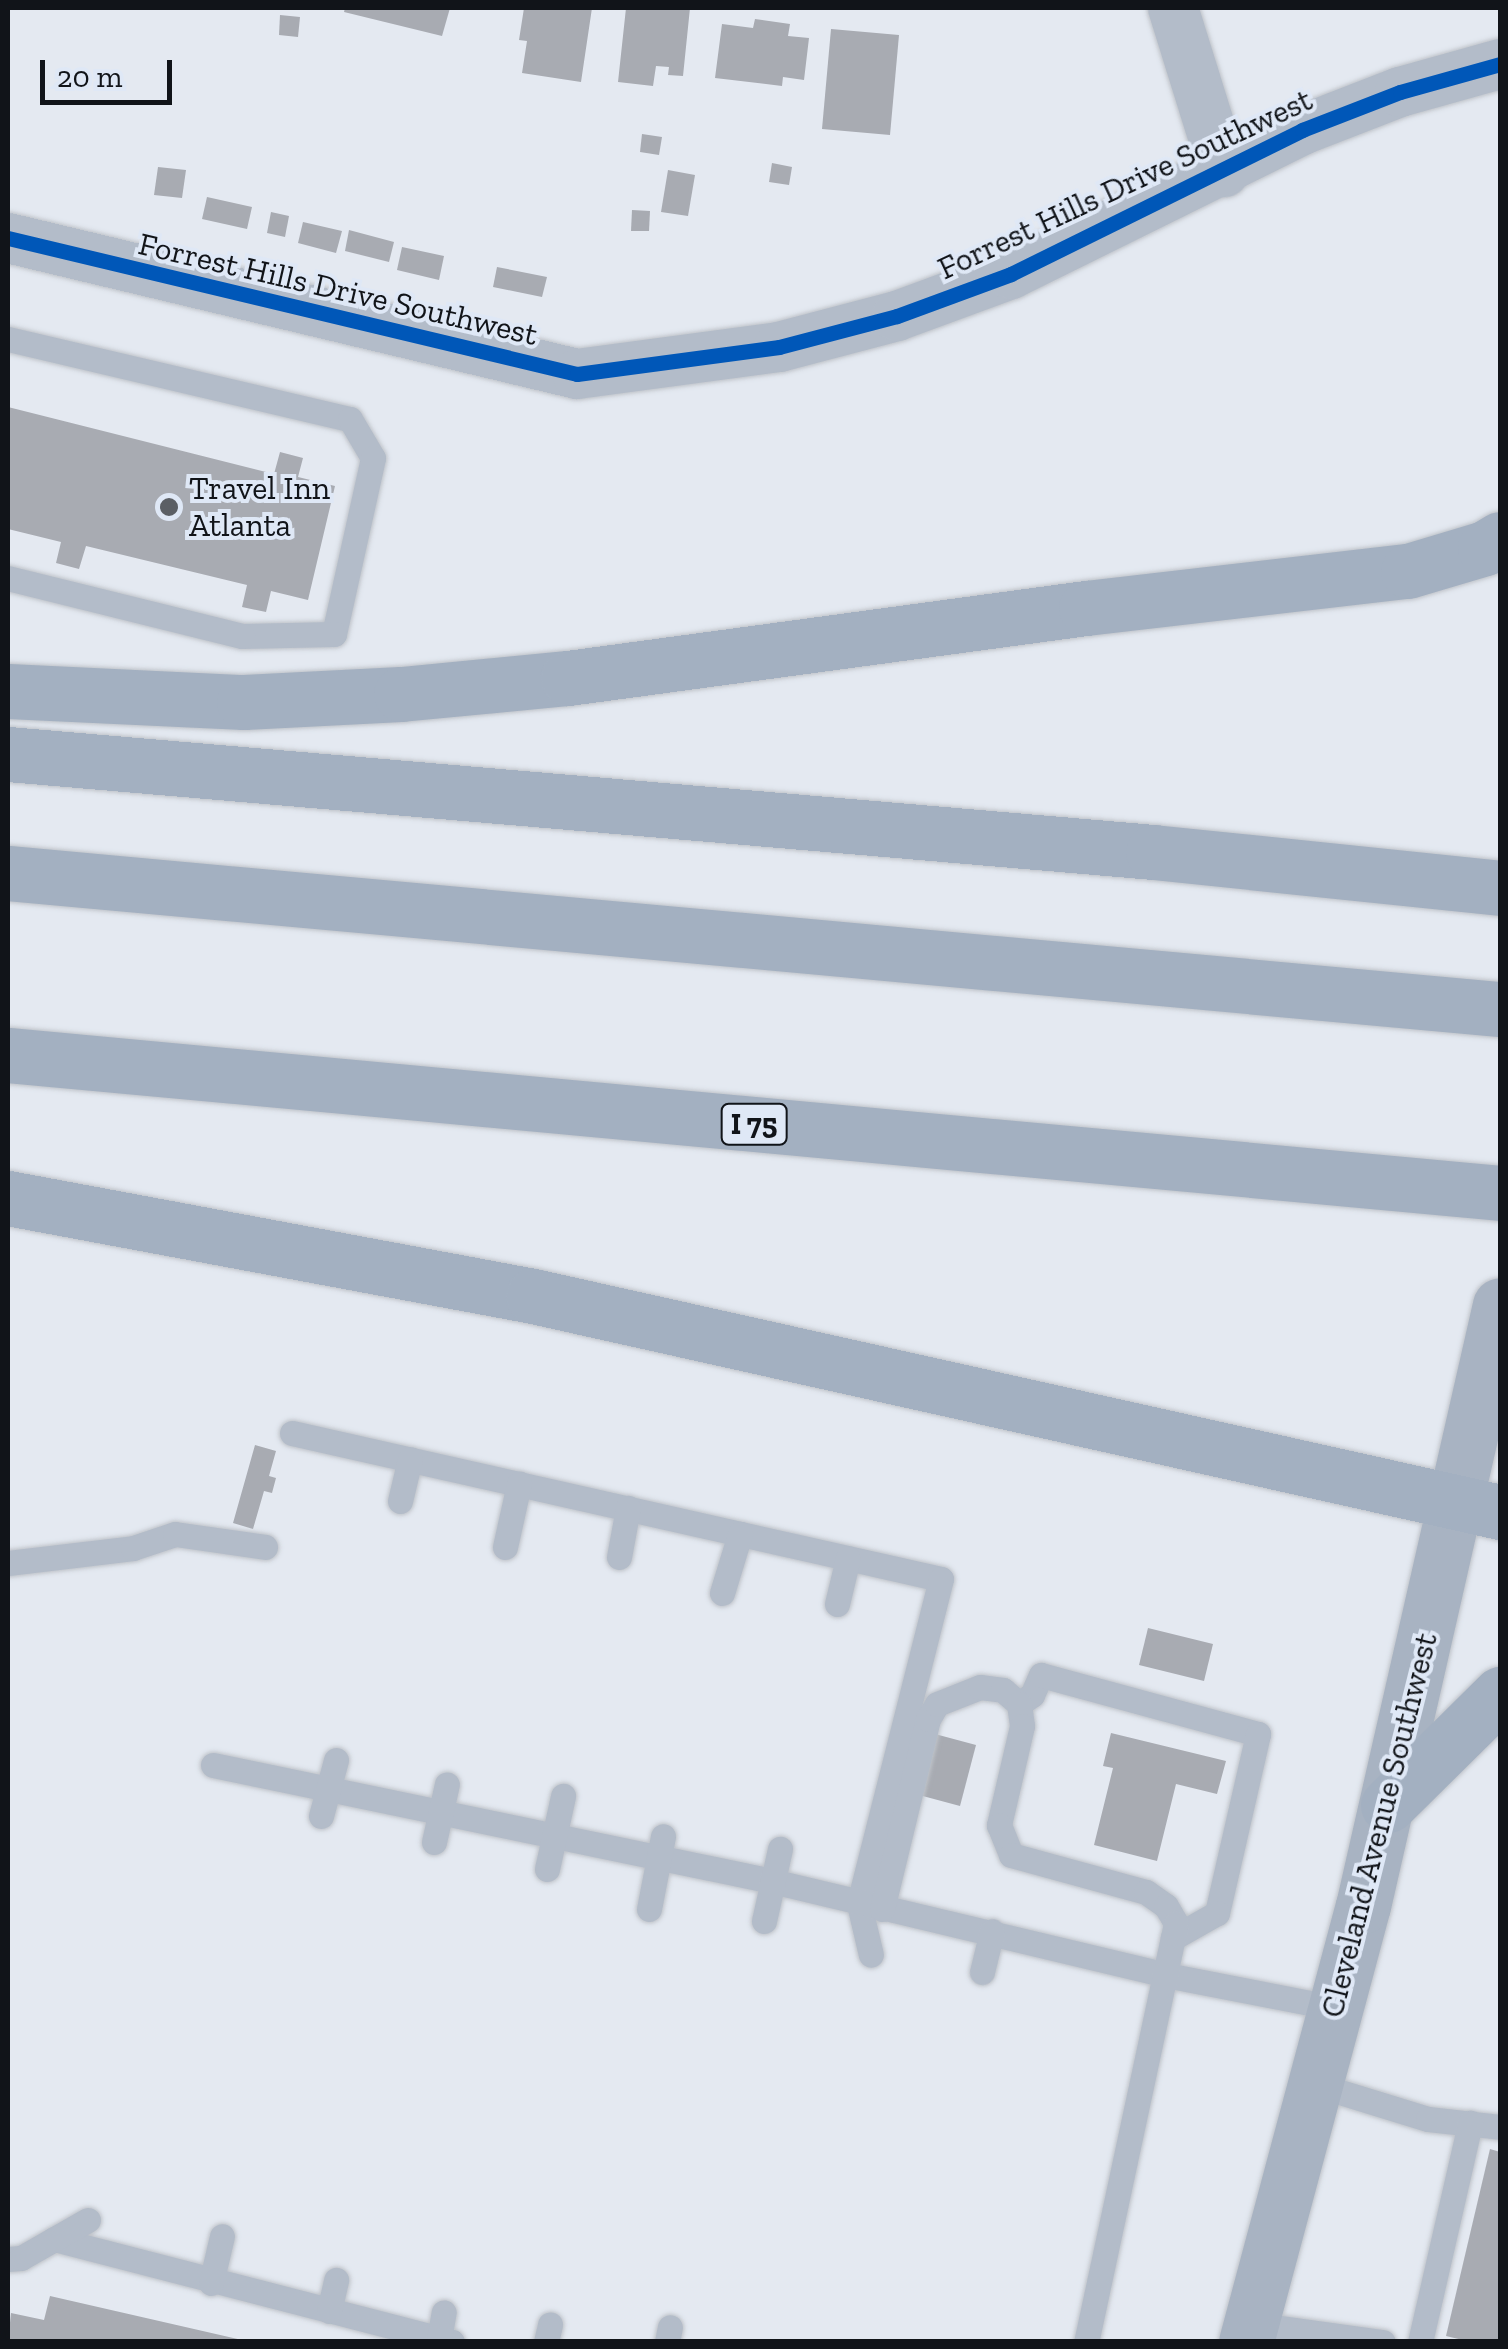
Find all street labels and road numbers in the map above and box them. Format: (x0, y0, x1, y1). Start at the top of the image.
street label: Forrest Hills Drive Southwest (932, 80, 1318, 288)
street label: Forrest Hills Drive Southwest (135, 224, 541, 354)
road number: I 75 (719, 1099, 789, 1149)
street label: Cleveland Avenue Southwest (1312, 1628, 1446, 2022)

